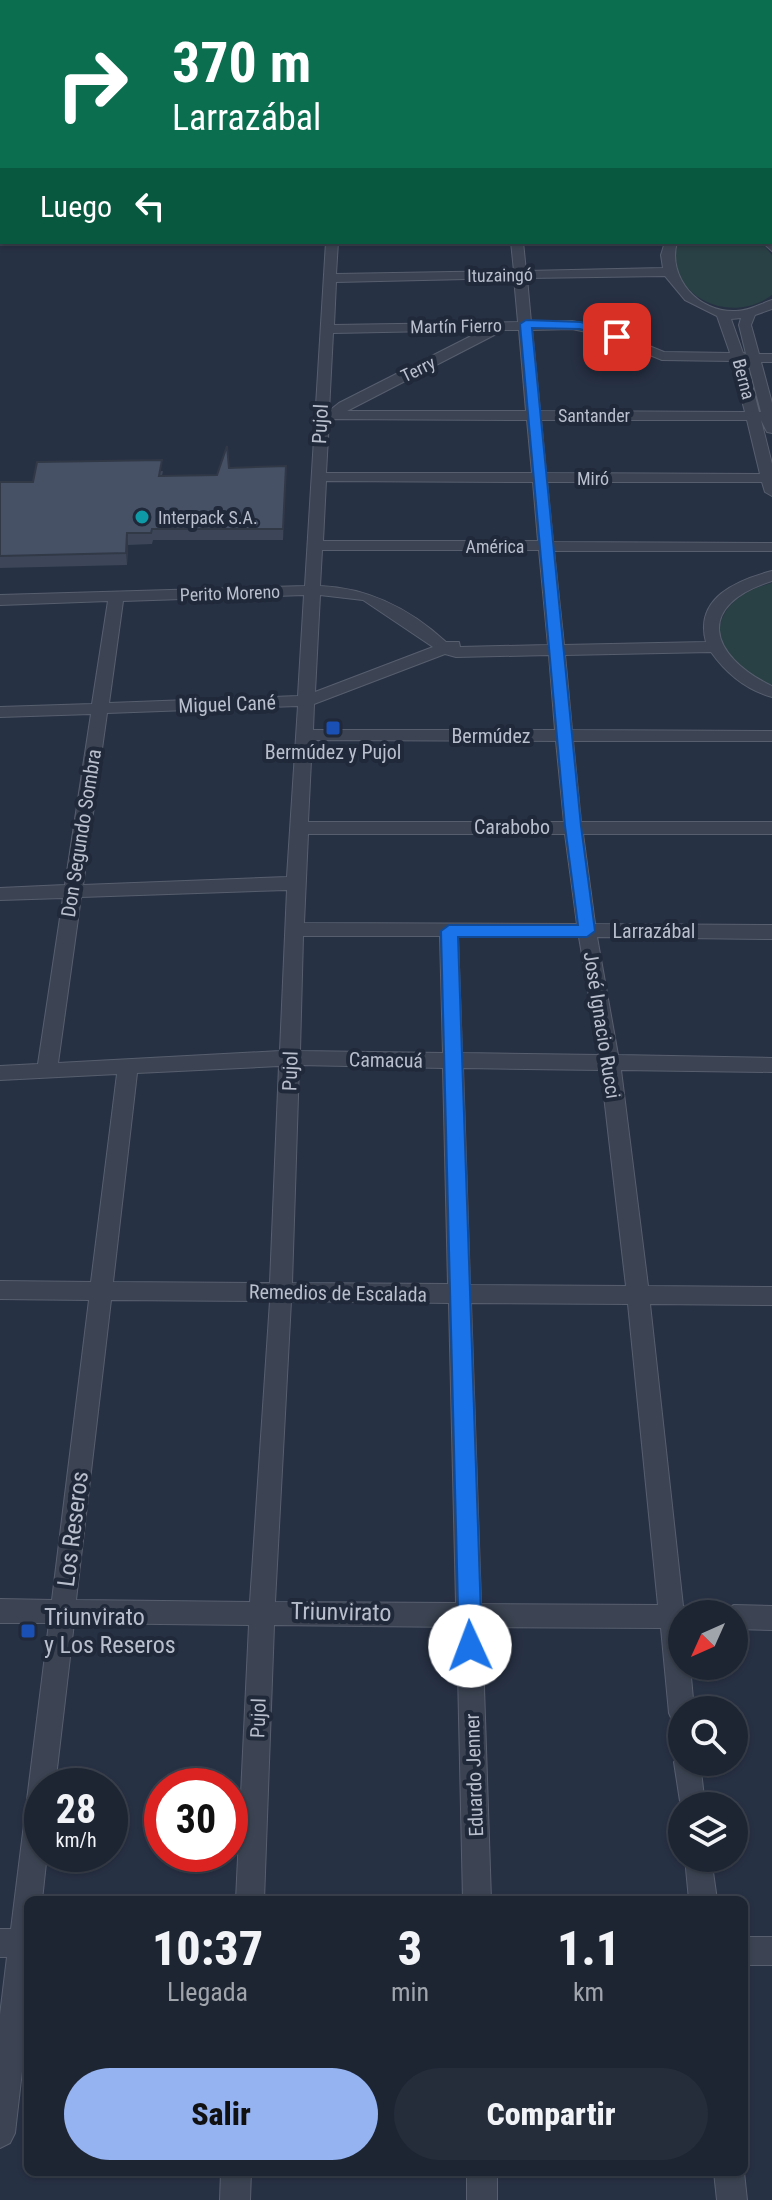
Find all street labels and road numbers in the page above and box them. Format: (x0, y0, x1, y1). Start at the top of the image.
street label: Ituzaingó (467, 264, 533, 286)
street label: Martín Fierro (410, 315, 502, 337)
street label: Terry (397, 352, 439, 386)
street label: Berna (729, 356, 759, 402)
street label: Pujol (307, 403, 333, 445)
street label: Santander (558, 405, 631, 426)
street label: Miró (577, 468, 609, 489)
street label: América (466, 536, 524, 557)
street label: Perito Moreno (179, 581, 281, 605)
street label: Miguel Cané (178, 690, 276, 718)
street label: Bermúdez (451, 724, 531, 748)
street label: Don Segundo Sombra (56, 747, 106, 919)
street label: Carabobo (474, 815, 550, 839)
street label: Larrazábal (613, 919, 695, 943)
street label: José Ignacio Rucci (579, 950, 625, 1100)
street label: Camacuá (349, 1047, 423, 1073)
street label: Pujol (277, 1051, 303, 1091)
street label: Remedios de Escalada (249, 1279, 427, 1307)
street label: Los Reseros (52, 1470, 94, 1588)
street label: Triunvirato (290, 1597, 392, 1627)
street label: Pujol (245, 1698, 271, 1738)
street label: Eduardo Jenner (460, 1713, 488, 1837)

